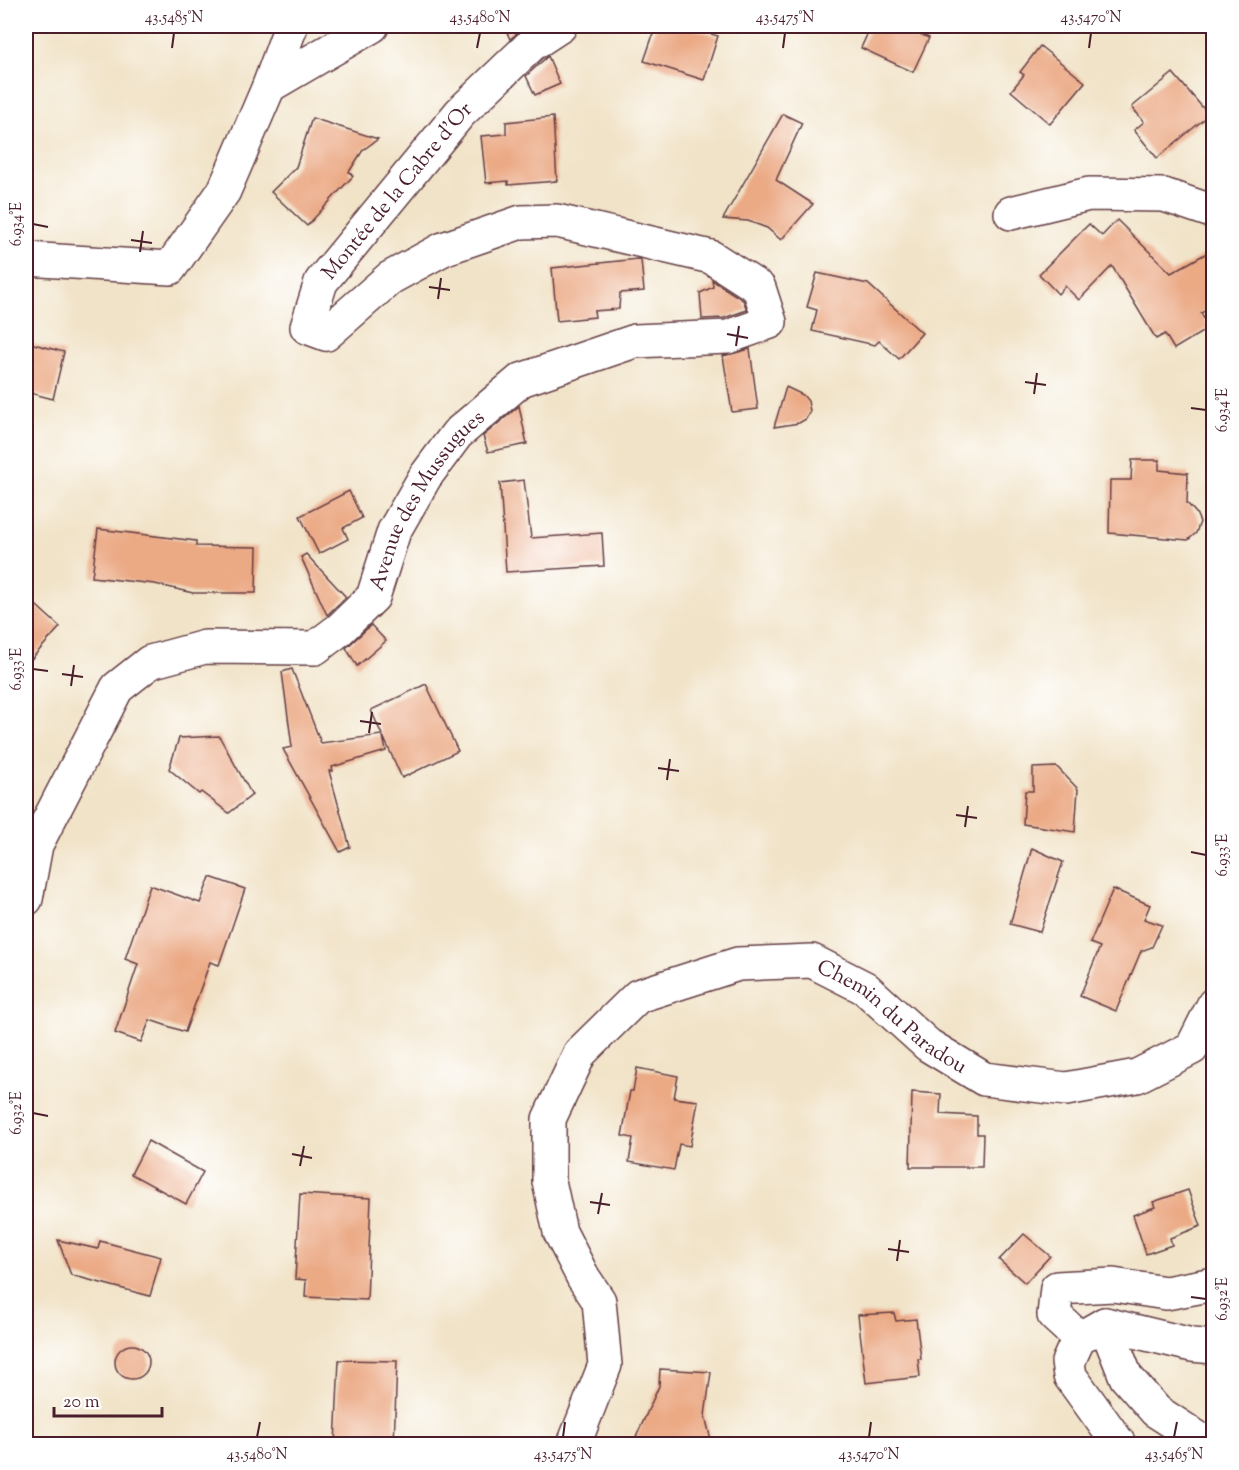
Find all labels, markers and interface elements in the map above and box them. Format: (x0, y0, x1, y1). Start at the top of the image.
text: 43.5485°N (145, 8, 203, 29)
text: 43.5480°N (449, 8, 511, 29)
text: 43.5475°N (756, 8, 814, 29)
text: 43.5470°N (1061, 8, 1121, 29)
street label: Montée de la Cabre d'Or (316, 96, 480, 287)
text: 6.934°E (7, 202, 28, 246)
text: 6.934°E (1213, 388, 1234, 432)
street label: Avenue des Mussugues (363, 404, 492, 595)
text: 6.933°E (7, 648, 28, 690)
text: 6.933°E (1213, 834, 1234, 876)
street label: Chemin du Paradou (811, 953, 972, 1082)
text: 6.932°E (7, 1091, 28, 1135)
text: 6.932°E (1213, 1277, 1234, 1321)
scale bar (54, 1380, 162, 1418)
text: 20 m (63, 1390, 100, 1416)
text: 43.5480°N (226, 1445, 288, 1466)
text: 43.5475°N (534, 1445, 592, 1466)
text: 43.5470°N (839, 1445, 899, 1466)
text: 43.5465°N (1145, 1445, 1203, 1466)

